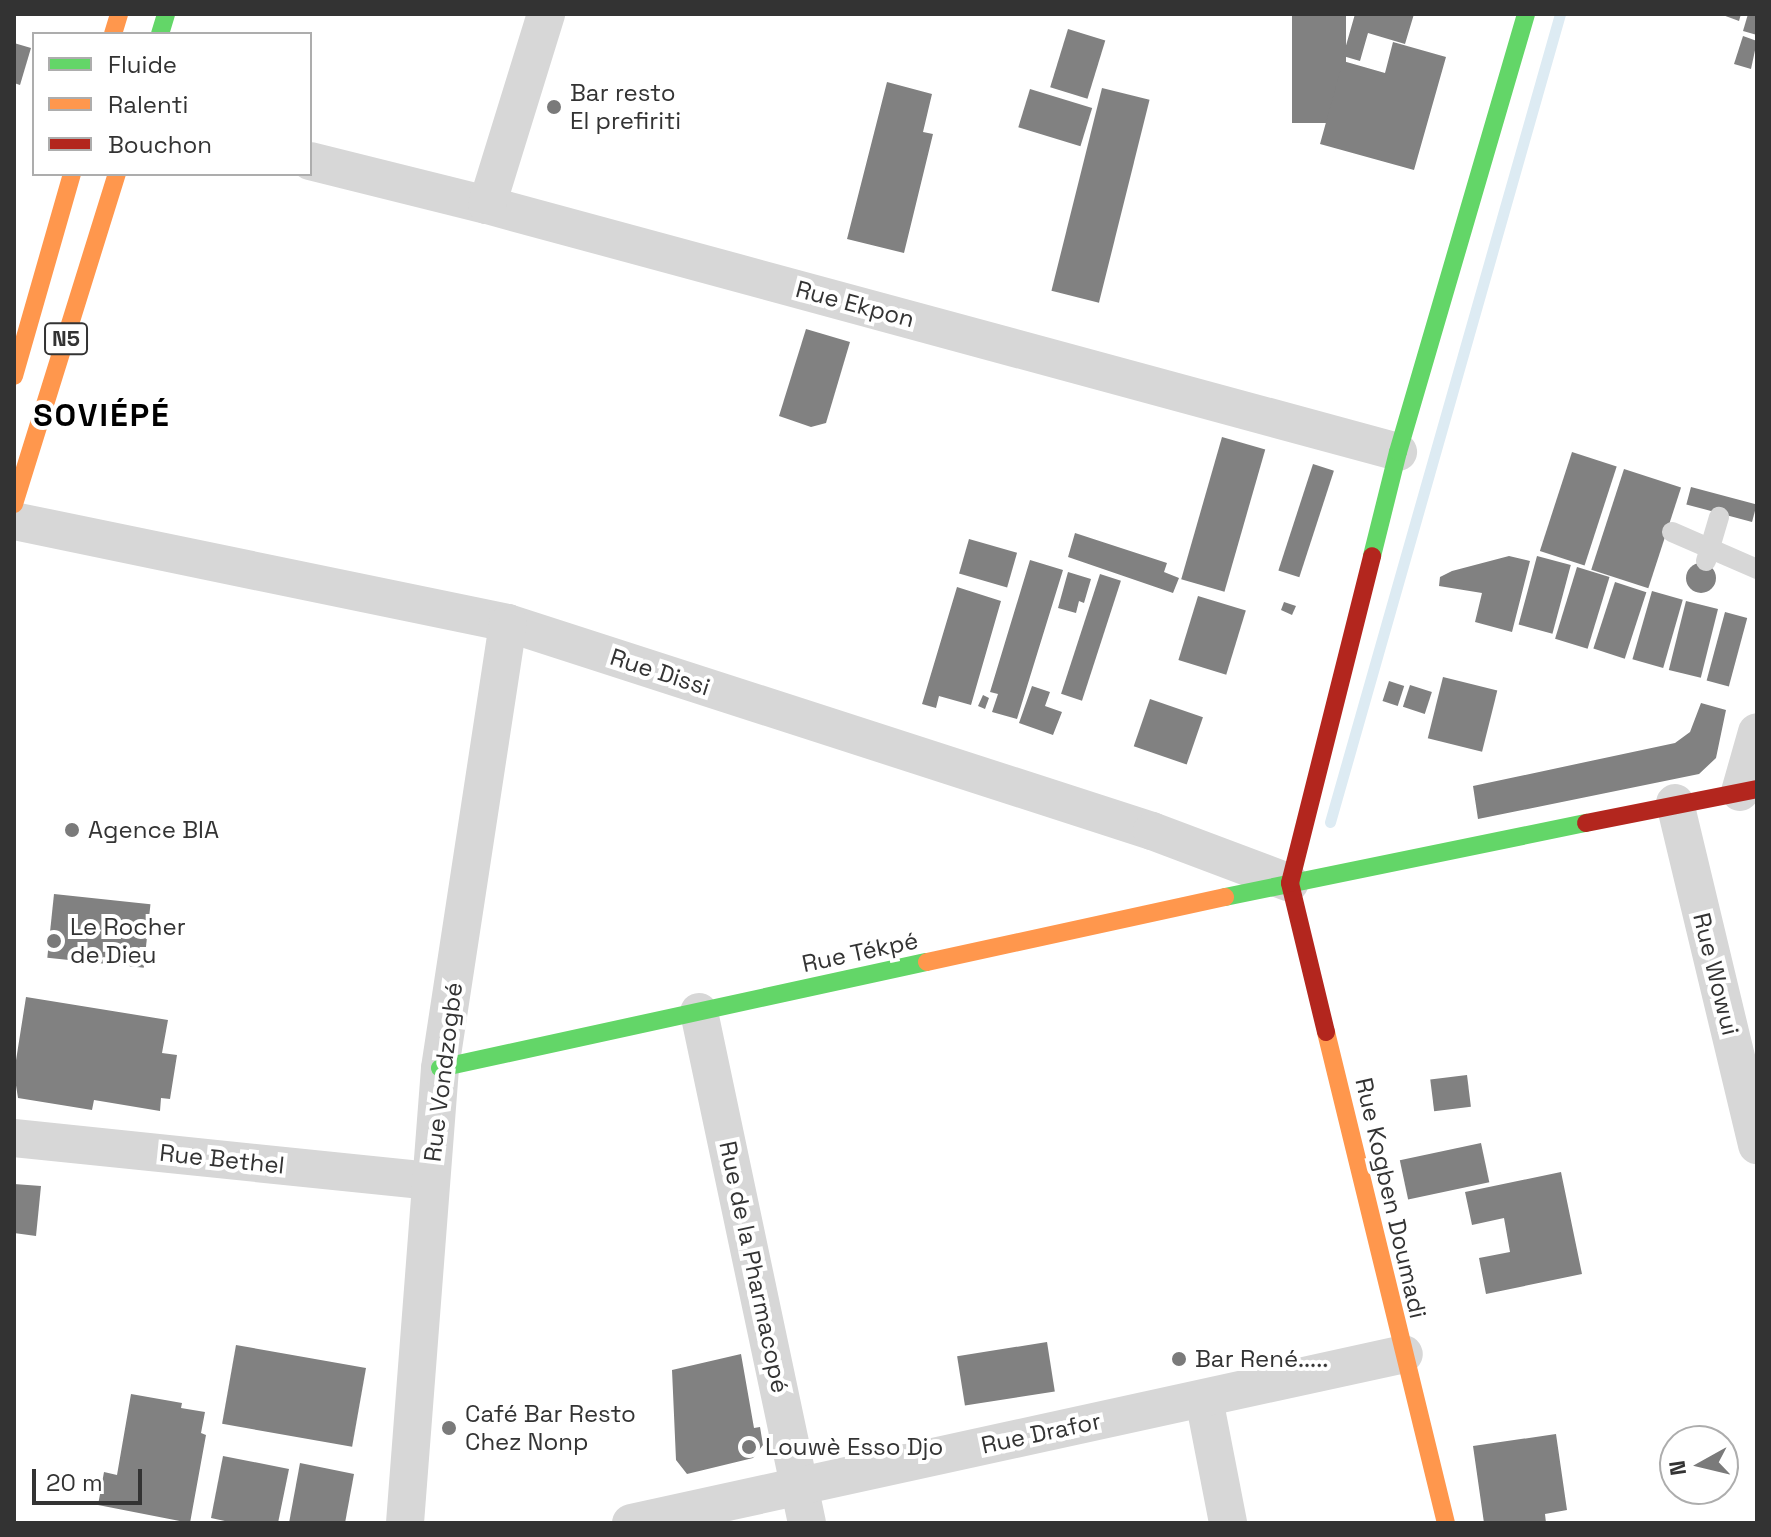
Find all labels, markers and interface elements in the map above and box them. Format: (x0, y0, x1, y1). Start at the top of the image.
legend (32, 32, 312, 176)
text: Fluide (108, 49, 177, 80)
place label: Bar resto El prefiriti (570, 79, 681, 135)
text: Ralenti (108, 89, 188, 120)
marker: Bar resto El prefiriti (545, 98, 563, 116)
text: Bouchon (108, 129, 212, 160)
street label: Rue Ekpon (793, 274, 917, 334)
road number: N5 (44, 321, 88, 357)
district label: SOVIÉPÉ (33, 396, 171, 434)
street label: Rue Dissi (606, 642, 714, 702)
place label: Agence BIA (88, 816, 219, 844)
marker: Agence BIA (63, 821, 81, 839)
street label: Rue Wowui (1687, 910, 1745, 1038)
place label: Le Rocher de Dieu (70, 913, 186, 969)
street label: Rue Tékpé (799, 926, 921, 978)
marker: Le Rocher de Dieu (45, 932, 63, 950)
street label: Rue Vondzogbé (418, 980, 468, 1164)
street label: Rue Kogben Doumadi (1349, 1075, 1433, 1321)
street label: Rue Bethel (158, 1138, 286, 1180)
street label: Rue de la Pharmacopé (713, 1138, 795, 1396)
place label: Bar René..... (1195, 1345, 1328, 1373)
marker: Bar René..... (1170, 1350, 1188, 1368)
place label: Café Bar Resto Chez Nonp (465, 1400, 636, 1456)
street label: Rue Drafor (978, 1406, 1104, 1460)
marker: Café Bar Resto Chez Nonp (440, 1419, 458, 1437)
north arrow (1659, 1425, 1739, 1505)
place label: Louwè Esso Djo (765, 1433, 943, 1461)
marker: Louwè Esso Djo (740, 1438, 758, 1456)
scale bar (36, 1453, 146, 1503)
text: N (1662, 1459, 1692, 1477)
text: 20 m (46, 1467, 103, 1498)

